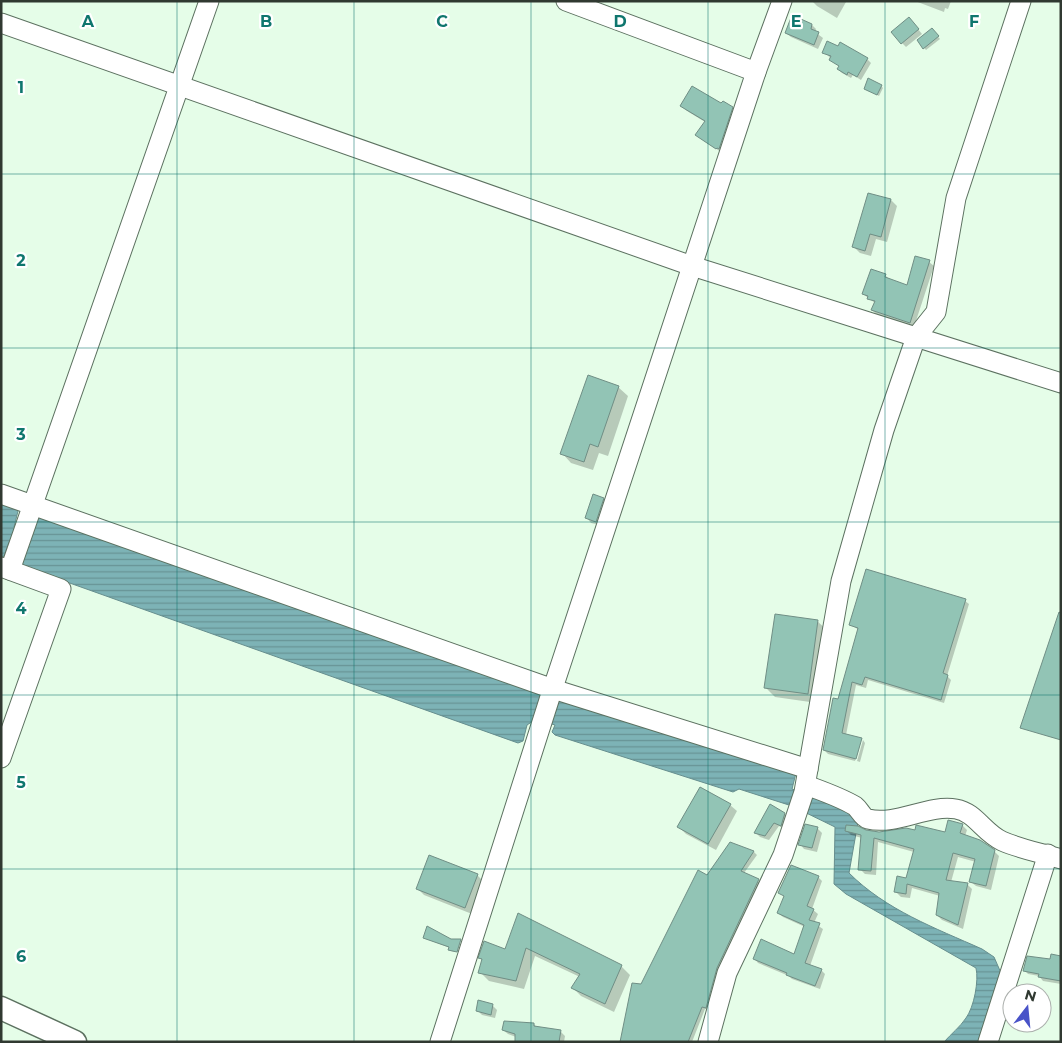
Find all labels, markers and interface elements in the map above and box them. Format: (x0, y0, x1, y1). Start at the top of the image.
text: A (81, 12, 95, 31)
text: B (260, 12, 272, 31)
text: C (436, 12, 448, 31)
text: D (613, 12, 627, 31)
text: E (791, 12, 801, 31)
text: F (969, 12, 979, 31)
text: 1 (18, 78, 24, 97)
text: 2 (16, 251, 26, 270)
text: 3 (15, 425, 26, 444)
text: 4 (15, 599, 27, 618)
text: 5 (16, 773, 26, 792)
text: 6 (16, 947, 26, 966)
north arrow (1002, 983, 1052, 1033)
text: N (1023, 985, 1039, 1006)

